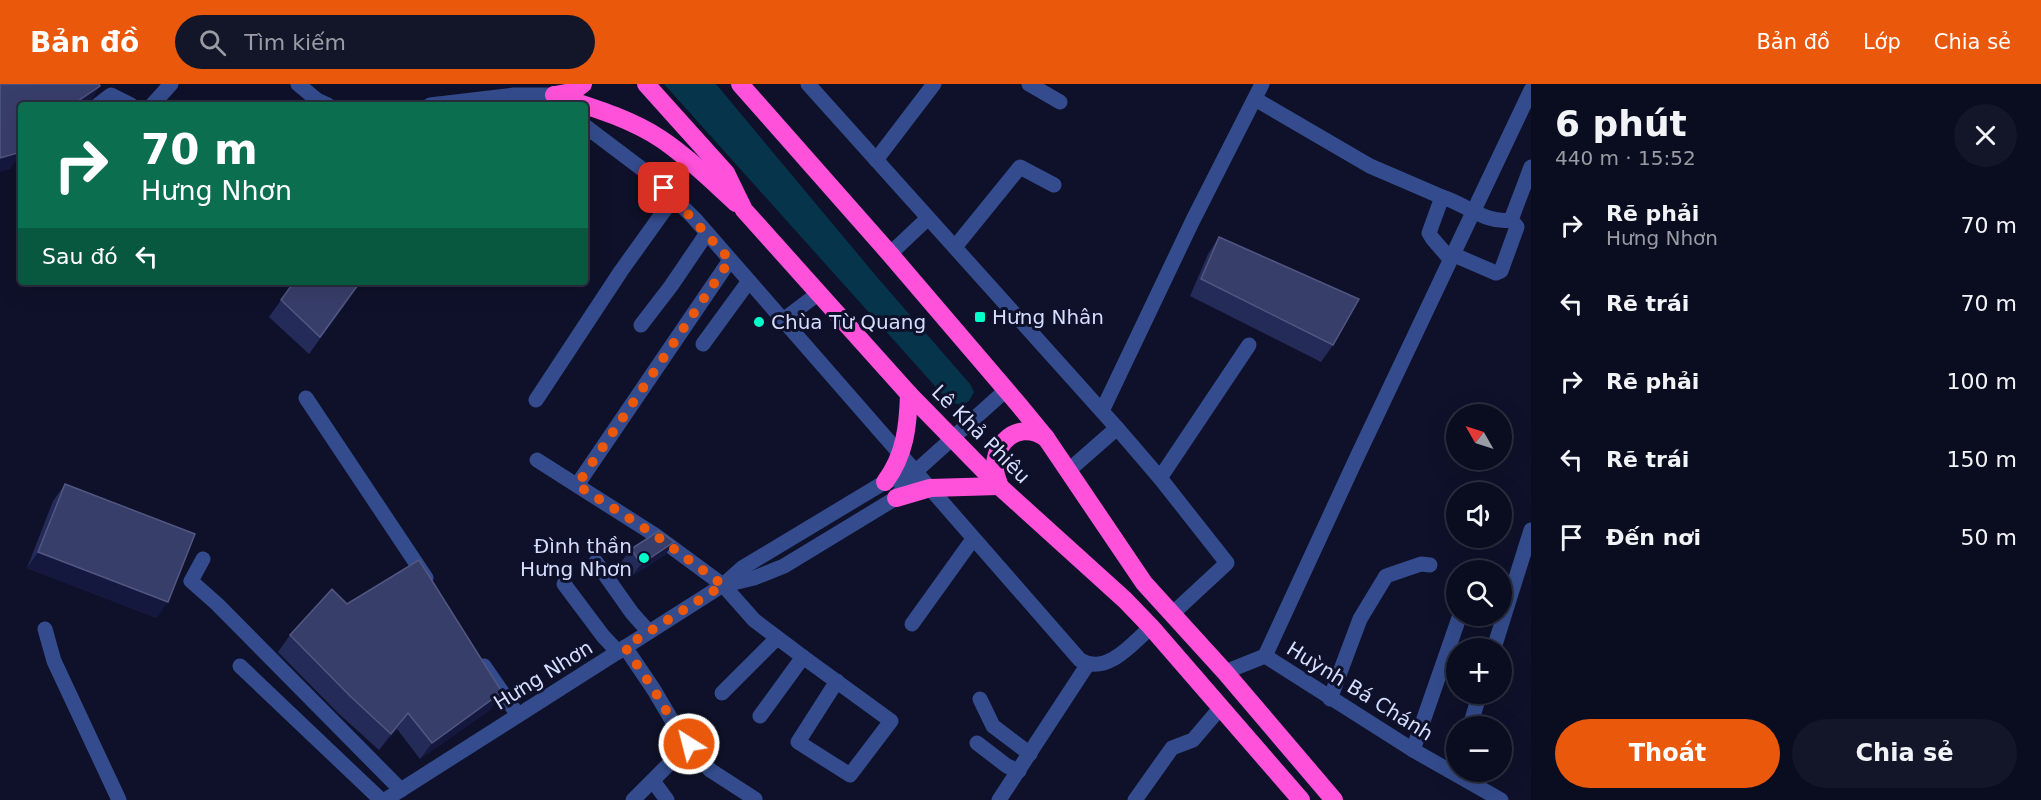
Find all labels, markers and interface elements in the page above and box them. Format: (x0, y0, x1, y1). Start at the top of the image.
search box (175, 15, 595, 69)
text: Bản đồ (30, 26, 139, 59)
icon: search (196, 26, 229, 59)
text: Tìm kiếm (244, 30, 346, 55)
text: Bản đồ (1756, 30, 1830, 54)
text: Lớp (1863, 30, 1901, 54)
text: Chia sẻ (1934, 30, 2011, 54)
text: 6 phút (1555, 103, 1687, 144)
button: close (1954, 104, 2017, 167)
text: 70 m (141, 125, 258, 174)
icon: right (42, 126, 120, 204)
text: 440 m · 15:52 (1555, 146, 1696, 170)
pin (638, 162, 689, 213)
icon: arrive (647, 171, 680, 204)
text: Hưng Nhơn (141, 175, 292, 206)
text: Rẽ phải (1606, 201, 1699, 226)
icon: right (1555, 209, 1588, 242)
text: 70 m (1961, 213, 2017, 238)
text: Hưng Nhơn (1606, 226, 1718, 250)
icon: left (130, 240, 163, 273)
text: Sau đó (42, 244, 118, 269)
icon: left (1555, 287, 1588, 320)
text: Rẽ trái (1606, 291, 1689, 316)
text: 70 m (1961, 291, 2017, 316)
place label: Hưng Nhân (992, 305, 1104, 329)
place label: Chùa Từ Quang (771, 310, 926, 334)
marker: Hưng Nhân (973, 310, 987, 324)
marker: Chùa Từ Quang (752, 315, 766, 329)
icon: right (1555, 365, 1588, 398)
text: Rẽ phải (1606, 369, 1699, 394)
text: 100 m (1947, 369, 2017, 394)
street label: Lê Khả Phiêu (927, 380, 1035, 488)
north arrow (1446, 404, 1512, 470)
map controls (1446, 404, 1512, 782)
icon: left (1555, 443, 1588, 476)
text: Rẽ trái (1606, 447, 1689, 472)
text: 150 m (1947, 447, 2017, 472)
button: sound (1446, 482, 1512, 548)
icon: arrive (1555, 521, 1588, 554)
text: Đến nơi (1606, 525, 1701, 550)
text: 50 m (1961, 525, 2017, 550)
place label: Đình thần Hưng Nhơn (520, 534, 632, 581)
marker: Đình thần Hưng Nhơn (637, 551, 651, 565)
button: search (1446, 560, 1512, 626)
street label: Hưng Nhơn (489, 635, 597, 715)
street label: Huỳnh Bá Chánh (1282, 636, 1438, 746)
button: + (1446, 638, 1512, 704)
position arrow (657, 712, 721, 776)
button: − (1446, 716, 1512, 782)
button: Thoát (1555, 719, 1780, 788)
button: Chia sẻ (1792, 719, 2017, 788)

